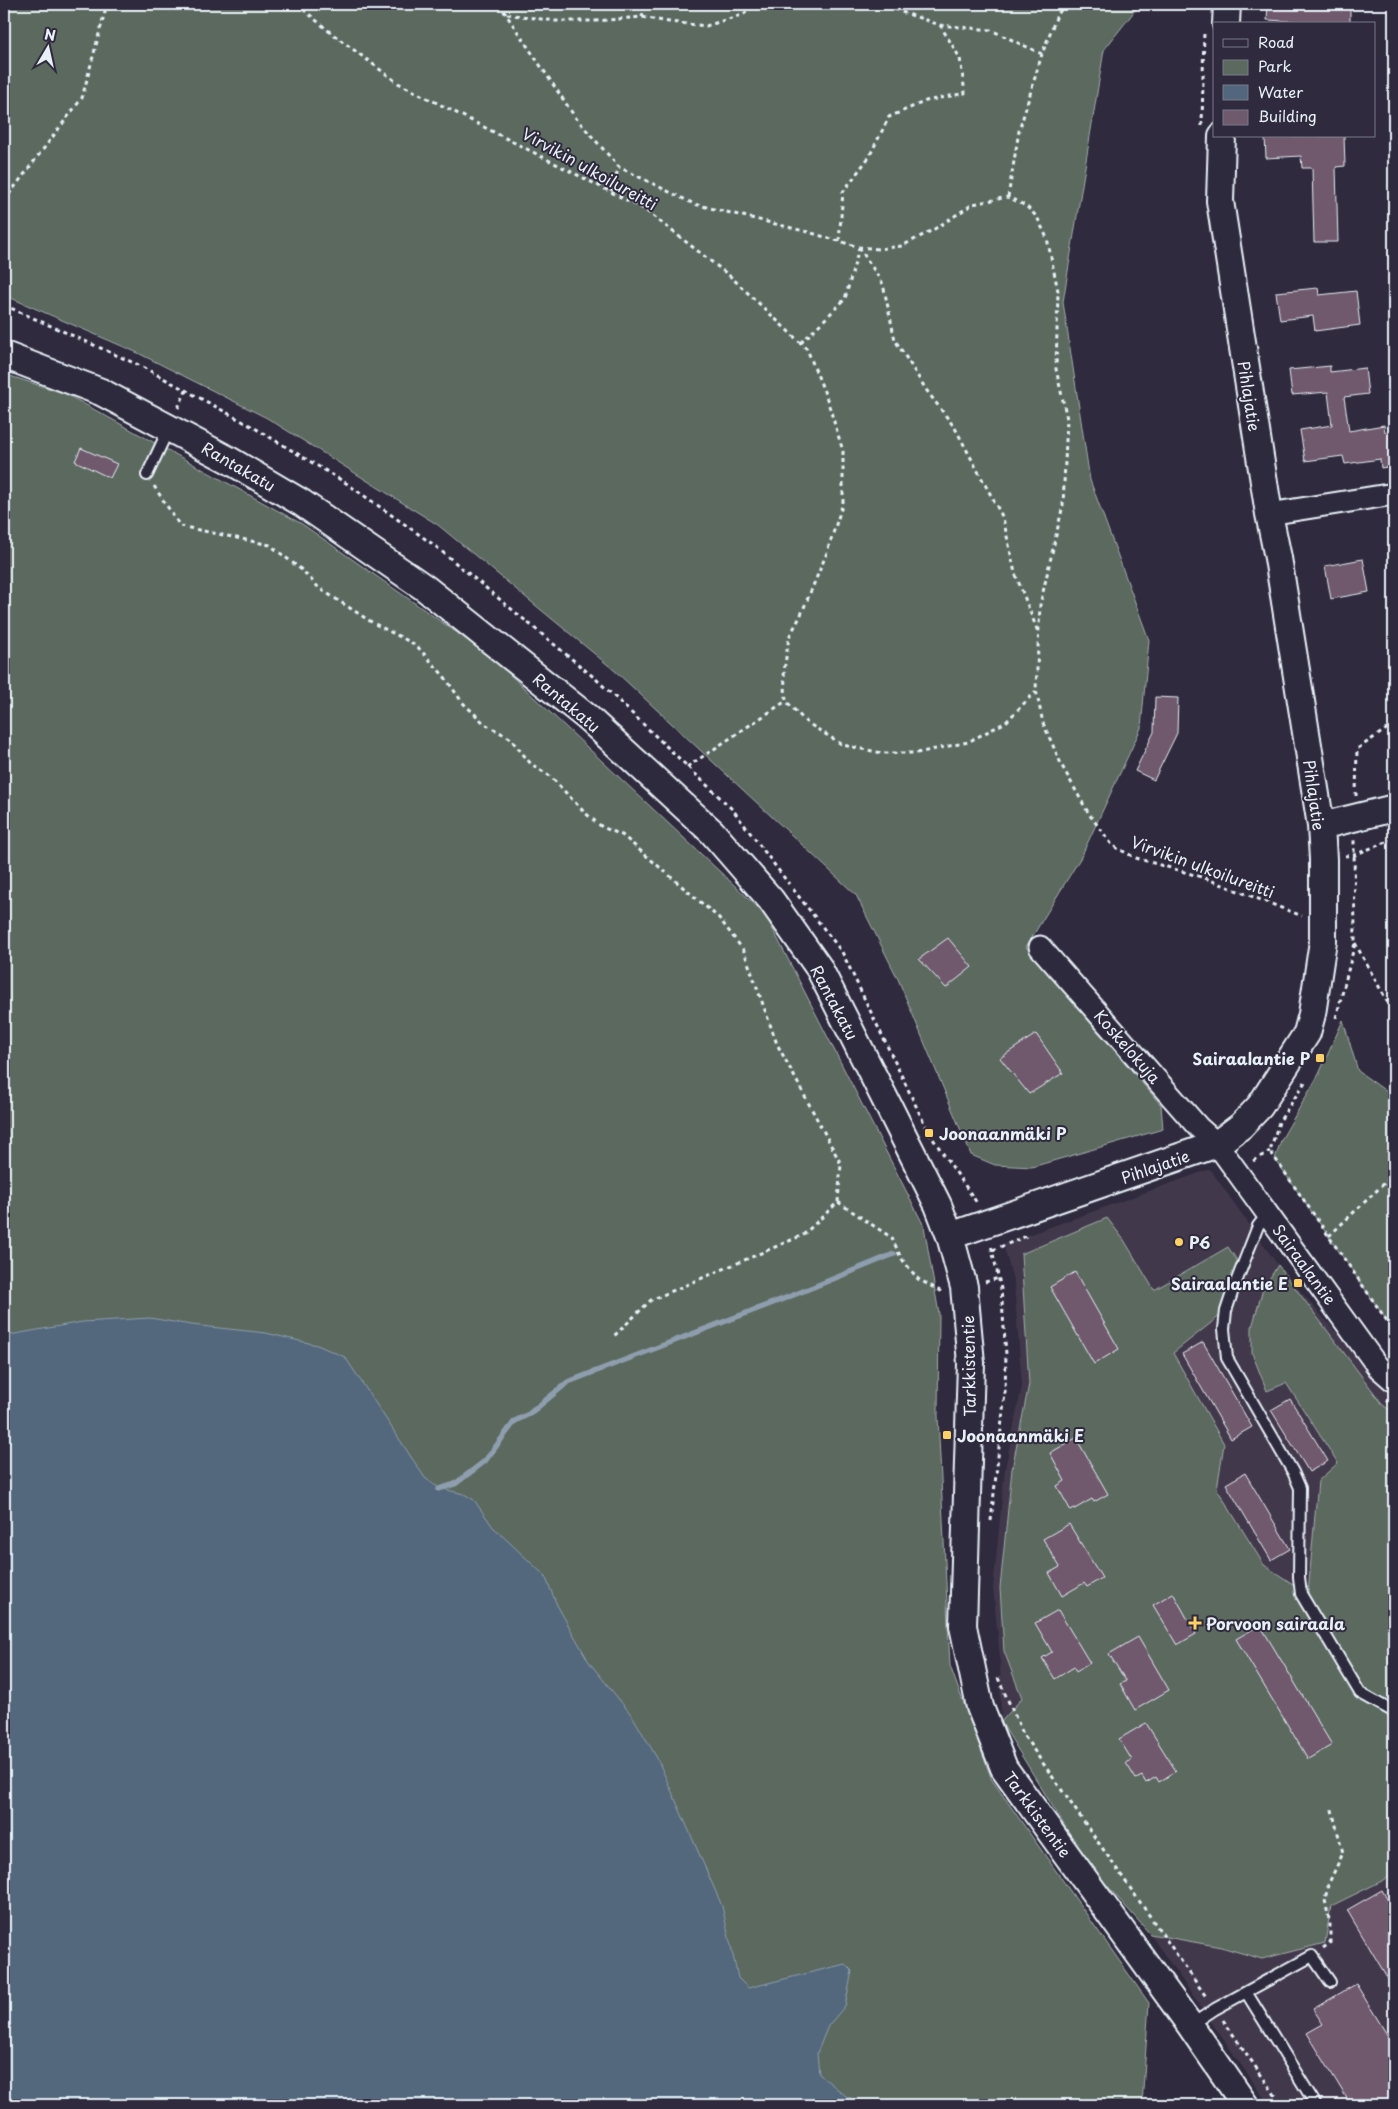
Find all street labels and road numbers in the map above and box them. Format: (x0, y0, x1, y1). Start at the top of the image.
street label: Virvikin ulkoilureitti (518, 121, 662, 215)
street label: Pihlajatie (1233, 359, 1267, 433)
street label: Rantakatu (198, 435, 280, 497)
street label: Rantakatu (528, 667, 606, 737)
street label: Pihlajatie (1298, 758, 1332, 832)
street label: Virvikin ulkoilureitti (1128, 829, 1278, 903)
street label: Rantakatu (805, 960, 865, 1044)
street label: Koskelokuja (1089, 1004, 1167, 1088)
street label: Pihlajatie (1117, 1143, 1193, 1189)
street label: Sairaalantie (1267, 1219, 1343, 1309)
street label: Tarkkistentie (955, 1315, 981, 1417)
street label: Tarkkistentie (999, 1766, 1077, 1862)

